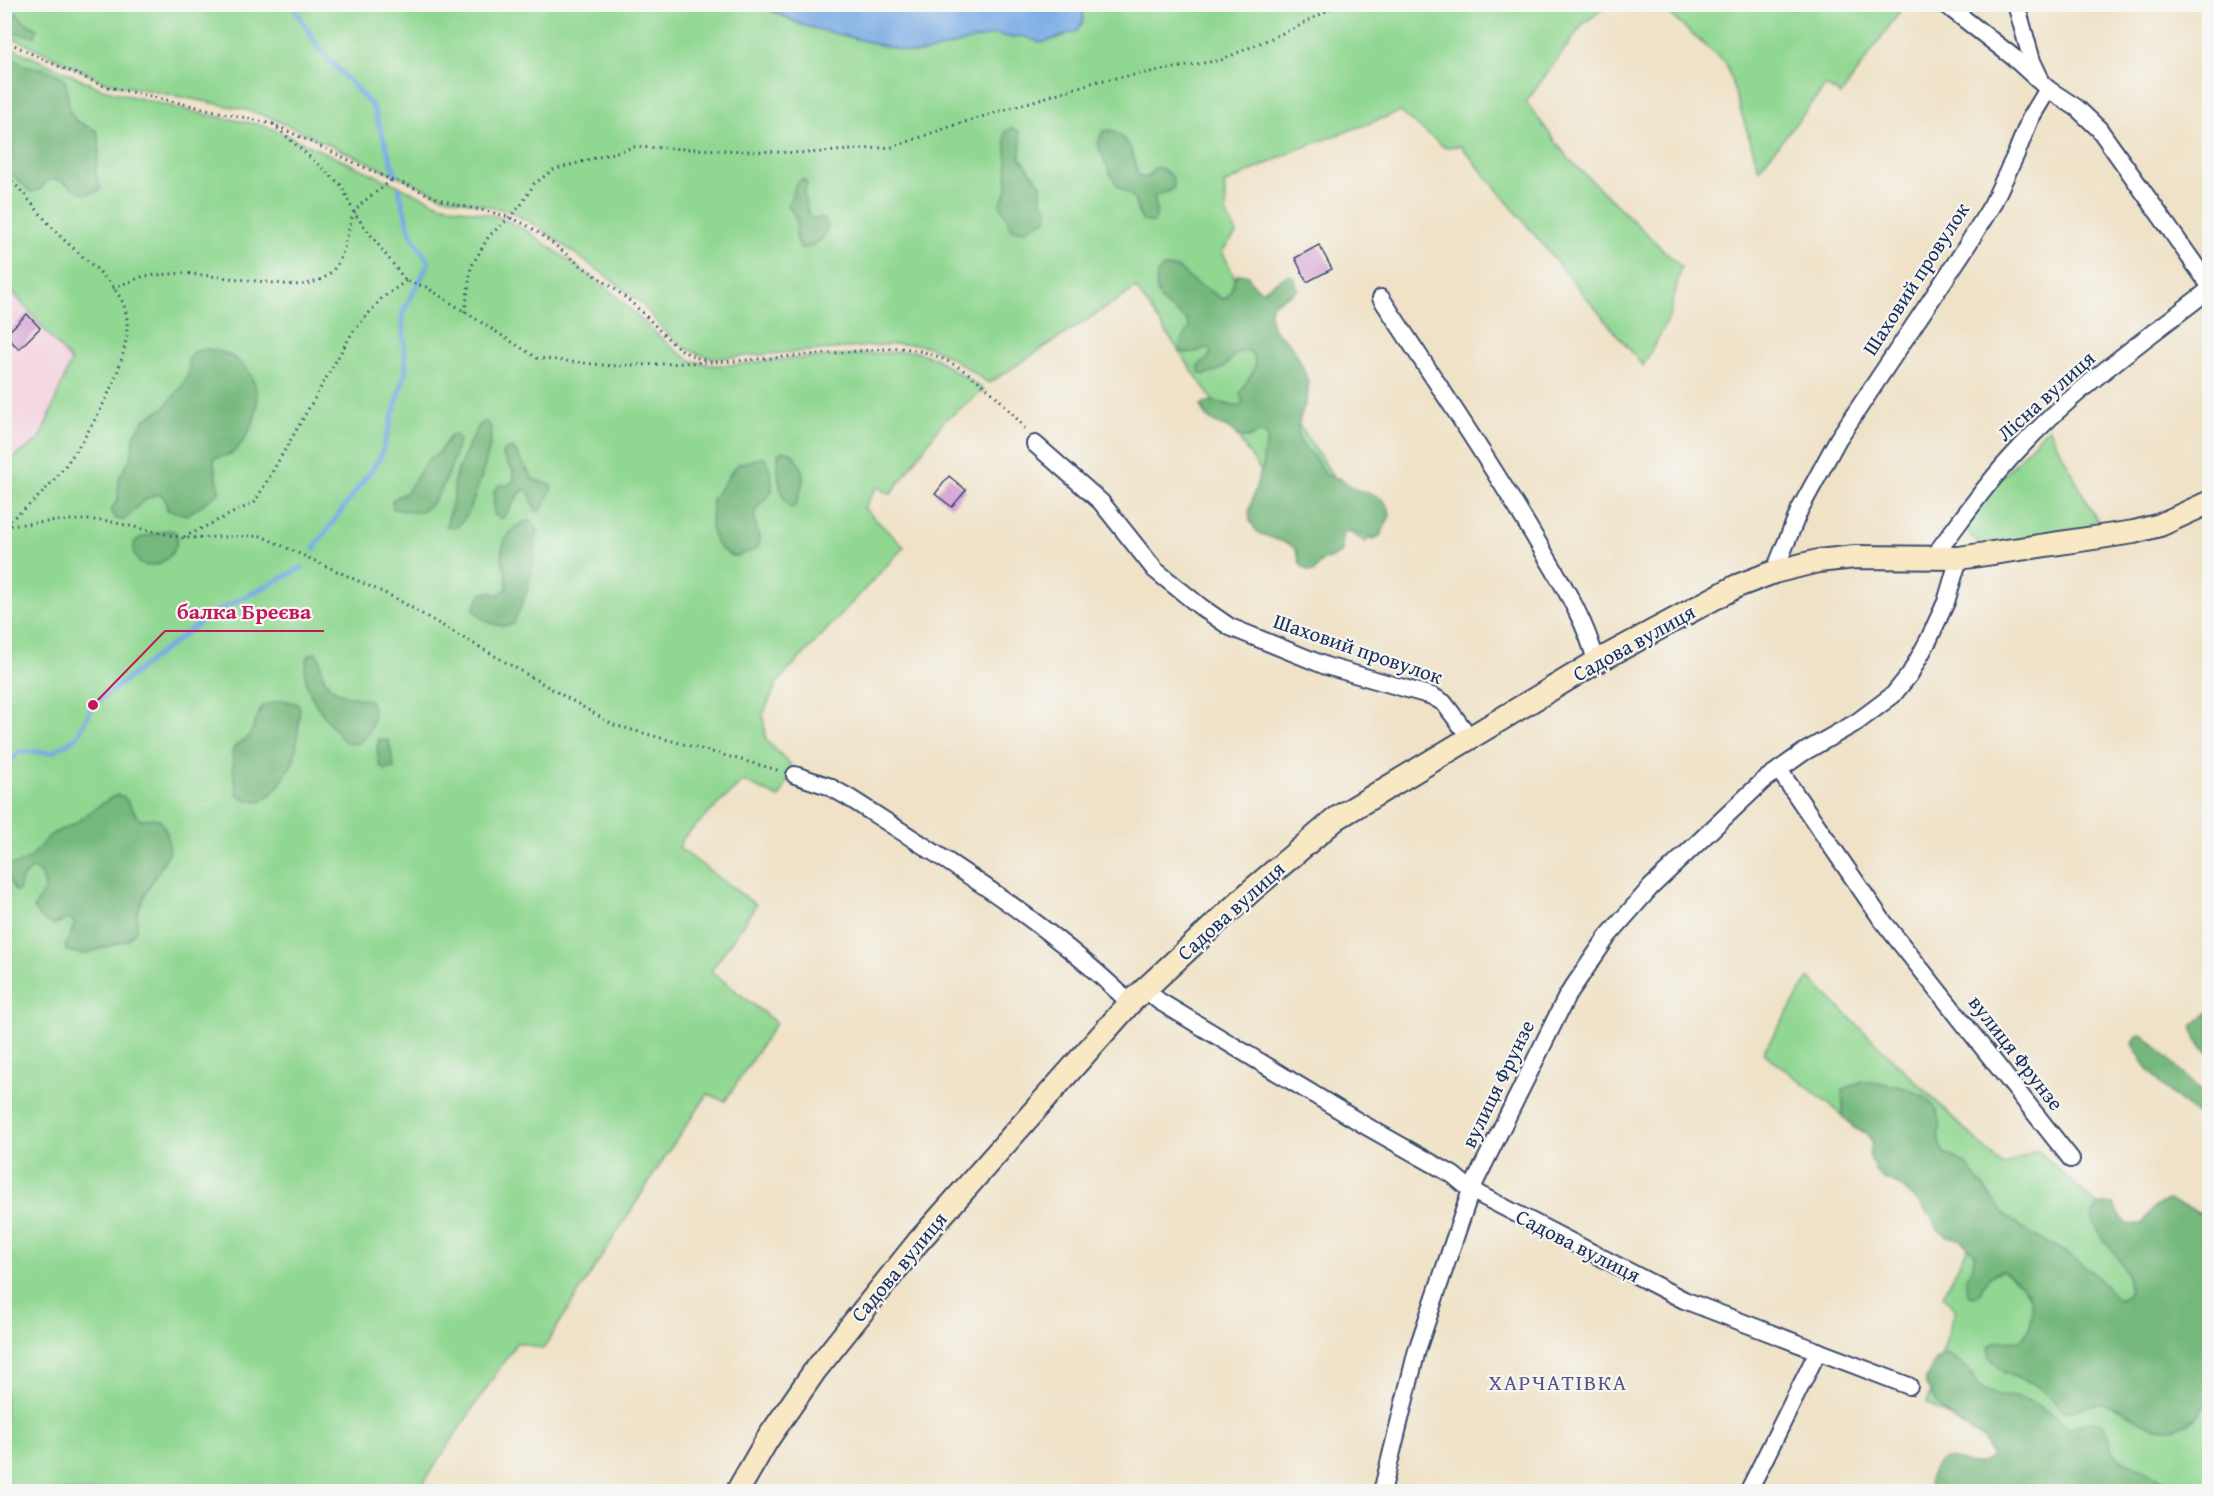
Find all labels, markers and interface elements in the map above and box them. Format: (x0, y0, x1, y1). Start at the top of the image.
street label: Шаховий провулок (1854, 196, 1977, 361)
street label: Лісна вулиця (1990, 343, 2102, 448)
callout: балка Бреєва (165, 591, 324, 631)
text: балка Бреєва (177, 595, 312, 627)
street label: Садова вулиця (1567, 596, 1701, 689)
street label: Шаховий провулок (1269, 605, 1447, 692)
street label: Садова вулиця (1170, 853, 1292, 968)
street label: вулиця Фрунзе (1961, 988, 2071, 1117)
street label: вулиця Фрунзе (1453, 1014, 1542, 1153)
street label: Садова вулиця (1511, 1201, 1646, 1290)
street label: Садова вулиця (843, 1204, 954, 1329)
district label: ХАРЧАТІВКА (1488, 1366, 1628, 1398)

